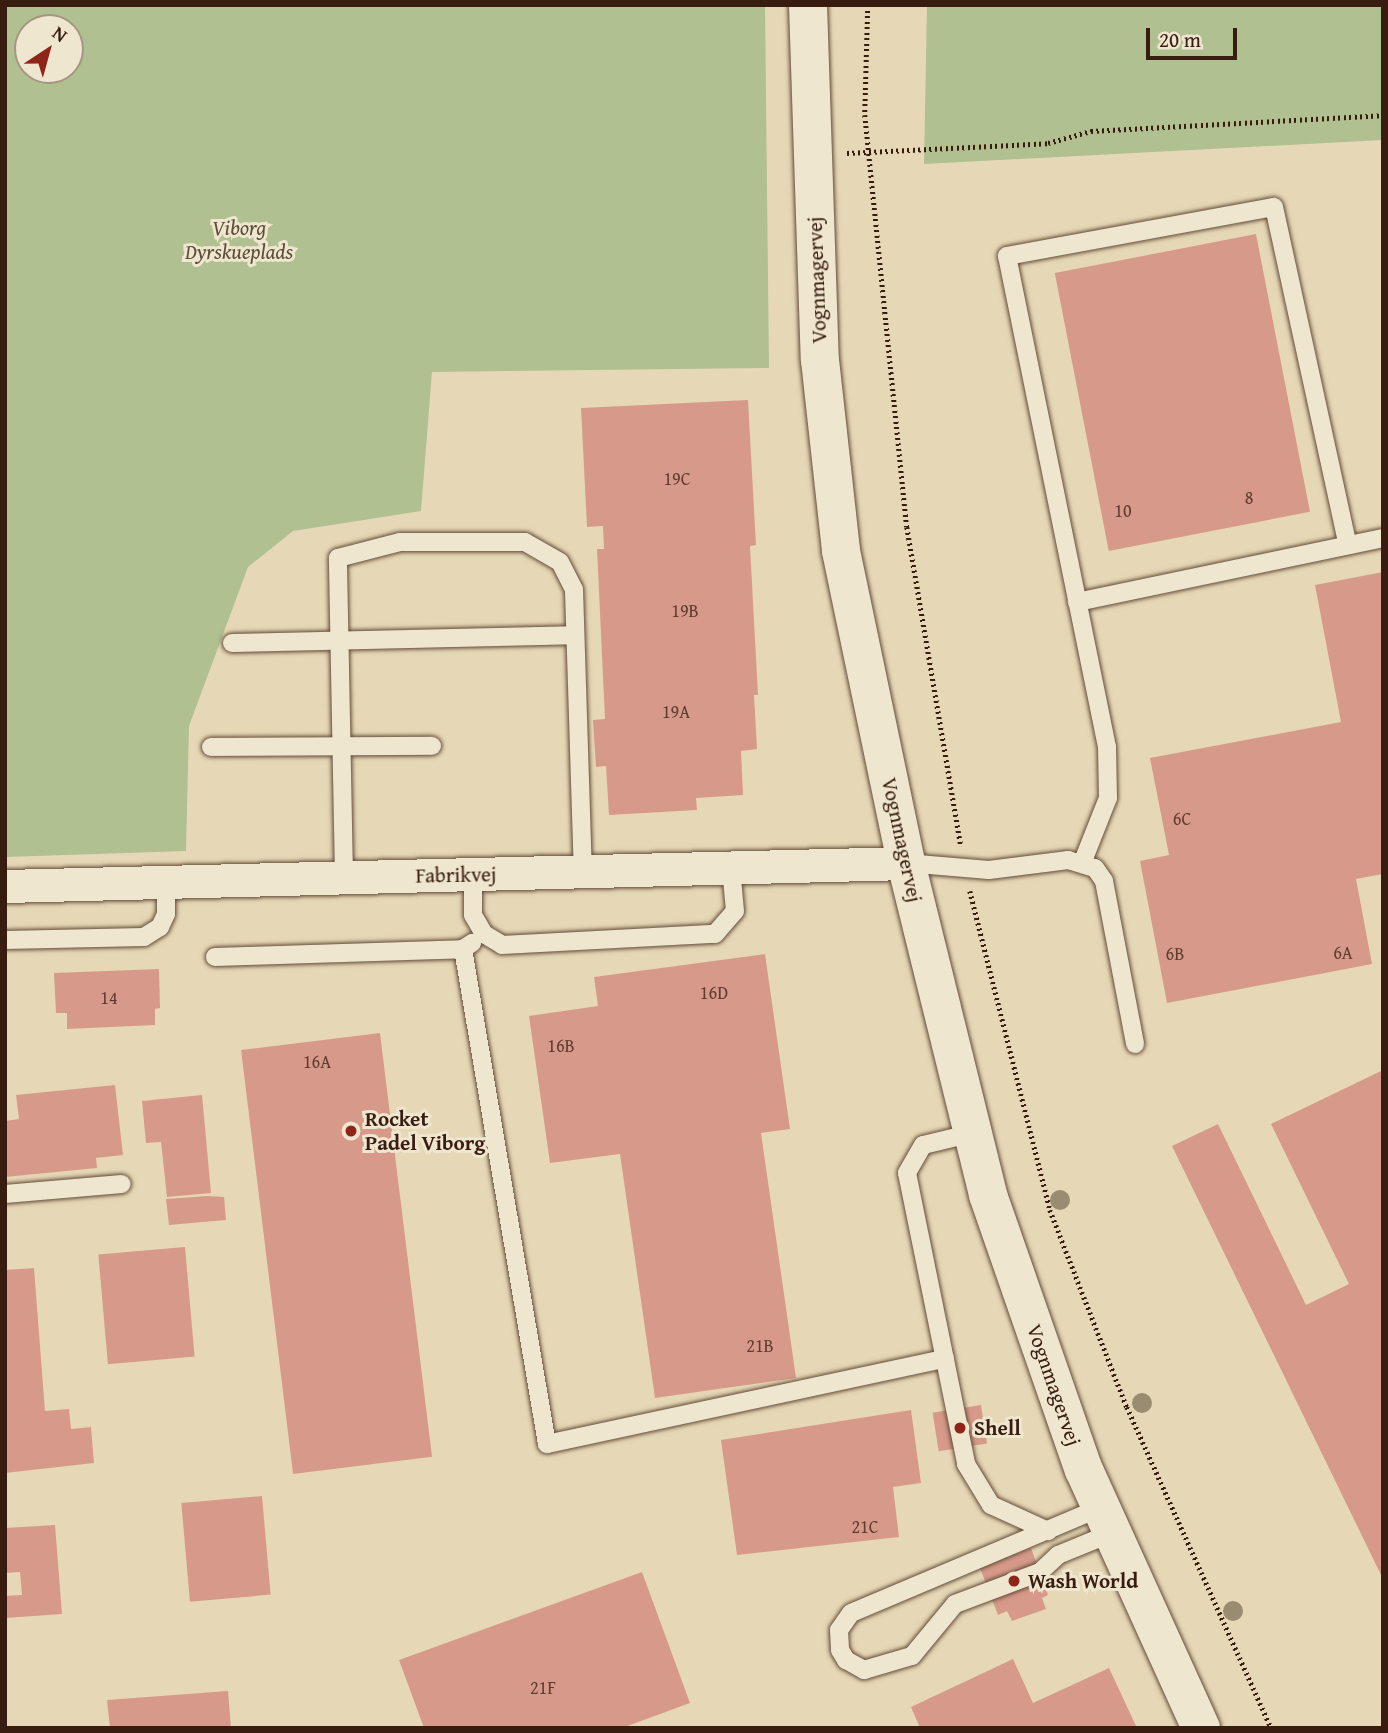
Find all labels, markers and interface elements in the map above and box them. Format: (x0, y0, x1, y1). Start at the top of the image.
north arrow (14, 14, 84, 84)
scale bar (1150, 14, 1241, 58)
text: N (47, 19, 74, 49)
text: 20 m (1159, 24, 1201, 55)
park label: Viborg Dyrskueplads (185, 215, 293, 265)
street label: Vognmagervej (802, 216, 832, 344)
house number: 19C (663, 468, 691, 490)
house number: 8 (1245, 487, 1253, 509)
house number: 10 (1114, 500, 1132, 522)
house number: 19B (671, 600, 699, 622)
house number: 19A (662, 701, 690, 723)
street label: Vognmagervej (876, 775, 928, 905)
house number: 6C (1173, 808, 1191, 830)
street label: Fabrikvej (415, 862, 497, 888)
house number: 6A (1333, 942, 1353, 964)
house number: 6B (1166, 943, 1184, 965)
house number: 16D (700, 982, 728, 1004)
house number: 14 (100, 987, 118, 1009)
house number: 16B (547, 1035, 575, 1057)
house number: 16A (303, 1051, 331, 1073)
place label: Rocket Padel Viborg (365, 1106, 485, 1156)
marker: Rocket Padel Viborg (343, 1123, 359, 1139)
street label: Vognmagervej (1021, 1321, 1087, 1449)
house number: 21B (746, 1335, 774, 1357)
place label: Shell (974, 1415, 1021, 1441)
marker: Shell (952, 1420, 968, 1436)
house number: 21C (851, 1516, 879, 1538)
place label: Wash World (1028, 1568, 1138, 1594)
marker: Wash World (1006, 1573, 1022, 1589)
house number: 21F (530, 1677, 556, 1699)

